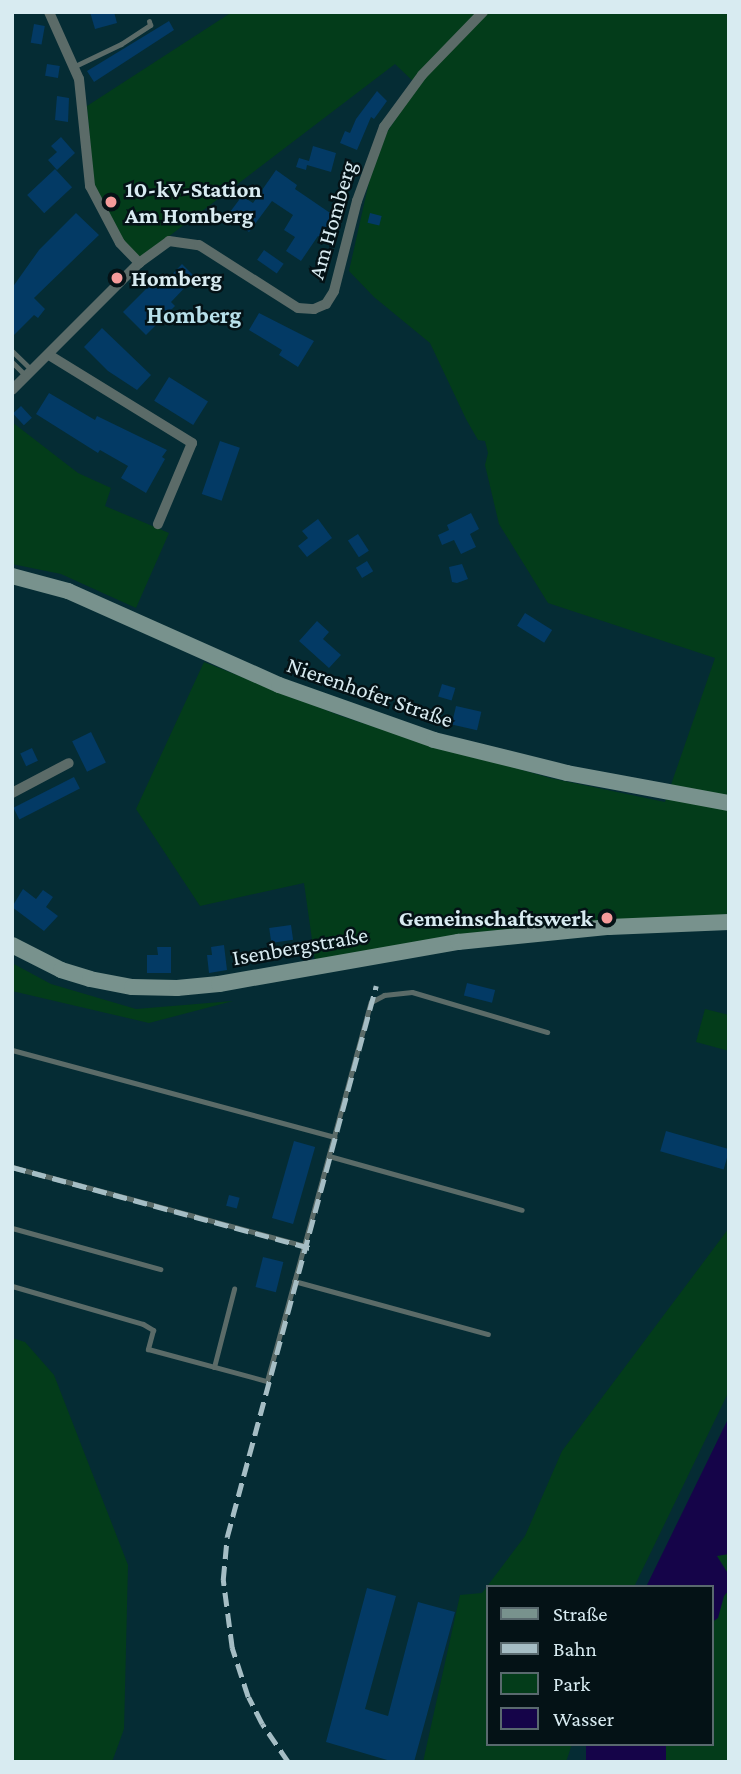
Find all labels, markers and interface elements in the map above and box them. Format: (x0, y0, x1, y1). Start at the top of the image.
street label: Am Homberg (302, 158, 362, 282)
place label: 10-kV-Station Am Homberg (125, 175, 262, 229)
marker: 10-kV-Station Am Homberg (103, 194, 119, 210)
place label: Homberg (131, 264, 222, 292)
marker: Homberg (109, 270, 125, 286)
district label: Homberg (147, 301, 241, 329)
street label: Nierenhofer Straße (283, 651, 457, 733)
place label: Gemeinschaftswerk (399, 904, 593, 932)
marker: Gemeinschaftswerk (599, 910, 615, 926)
street label: Isenbergstraße (230, 921, 370, 971)
legend (486, 1585, 713, 1746)
text: Straße (553, 1602, 607, 1626)
text: Bahn (553, 1637, 597, 1661)
text: Park (553, 1672, 590, 1696)
text: Wasser (553, 1707, 614, 1731)

